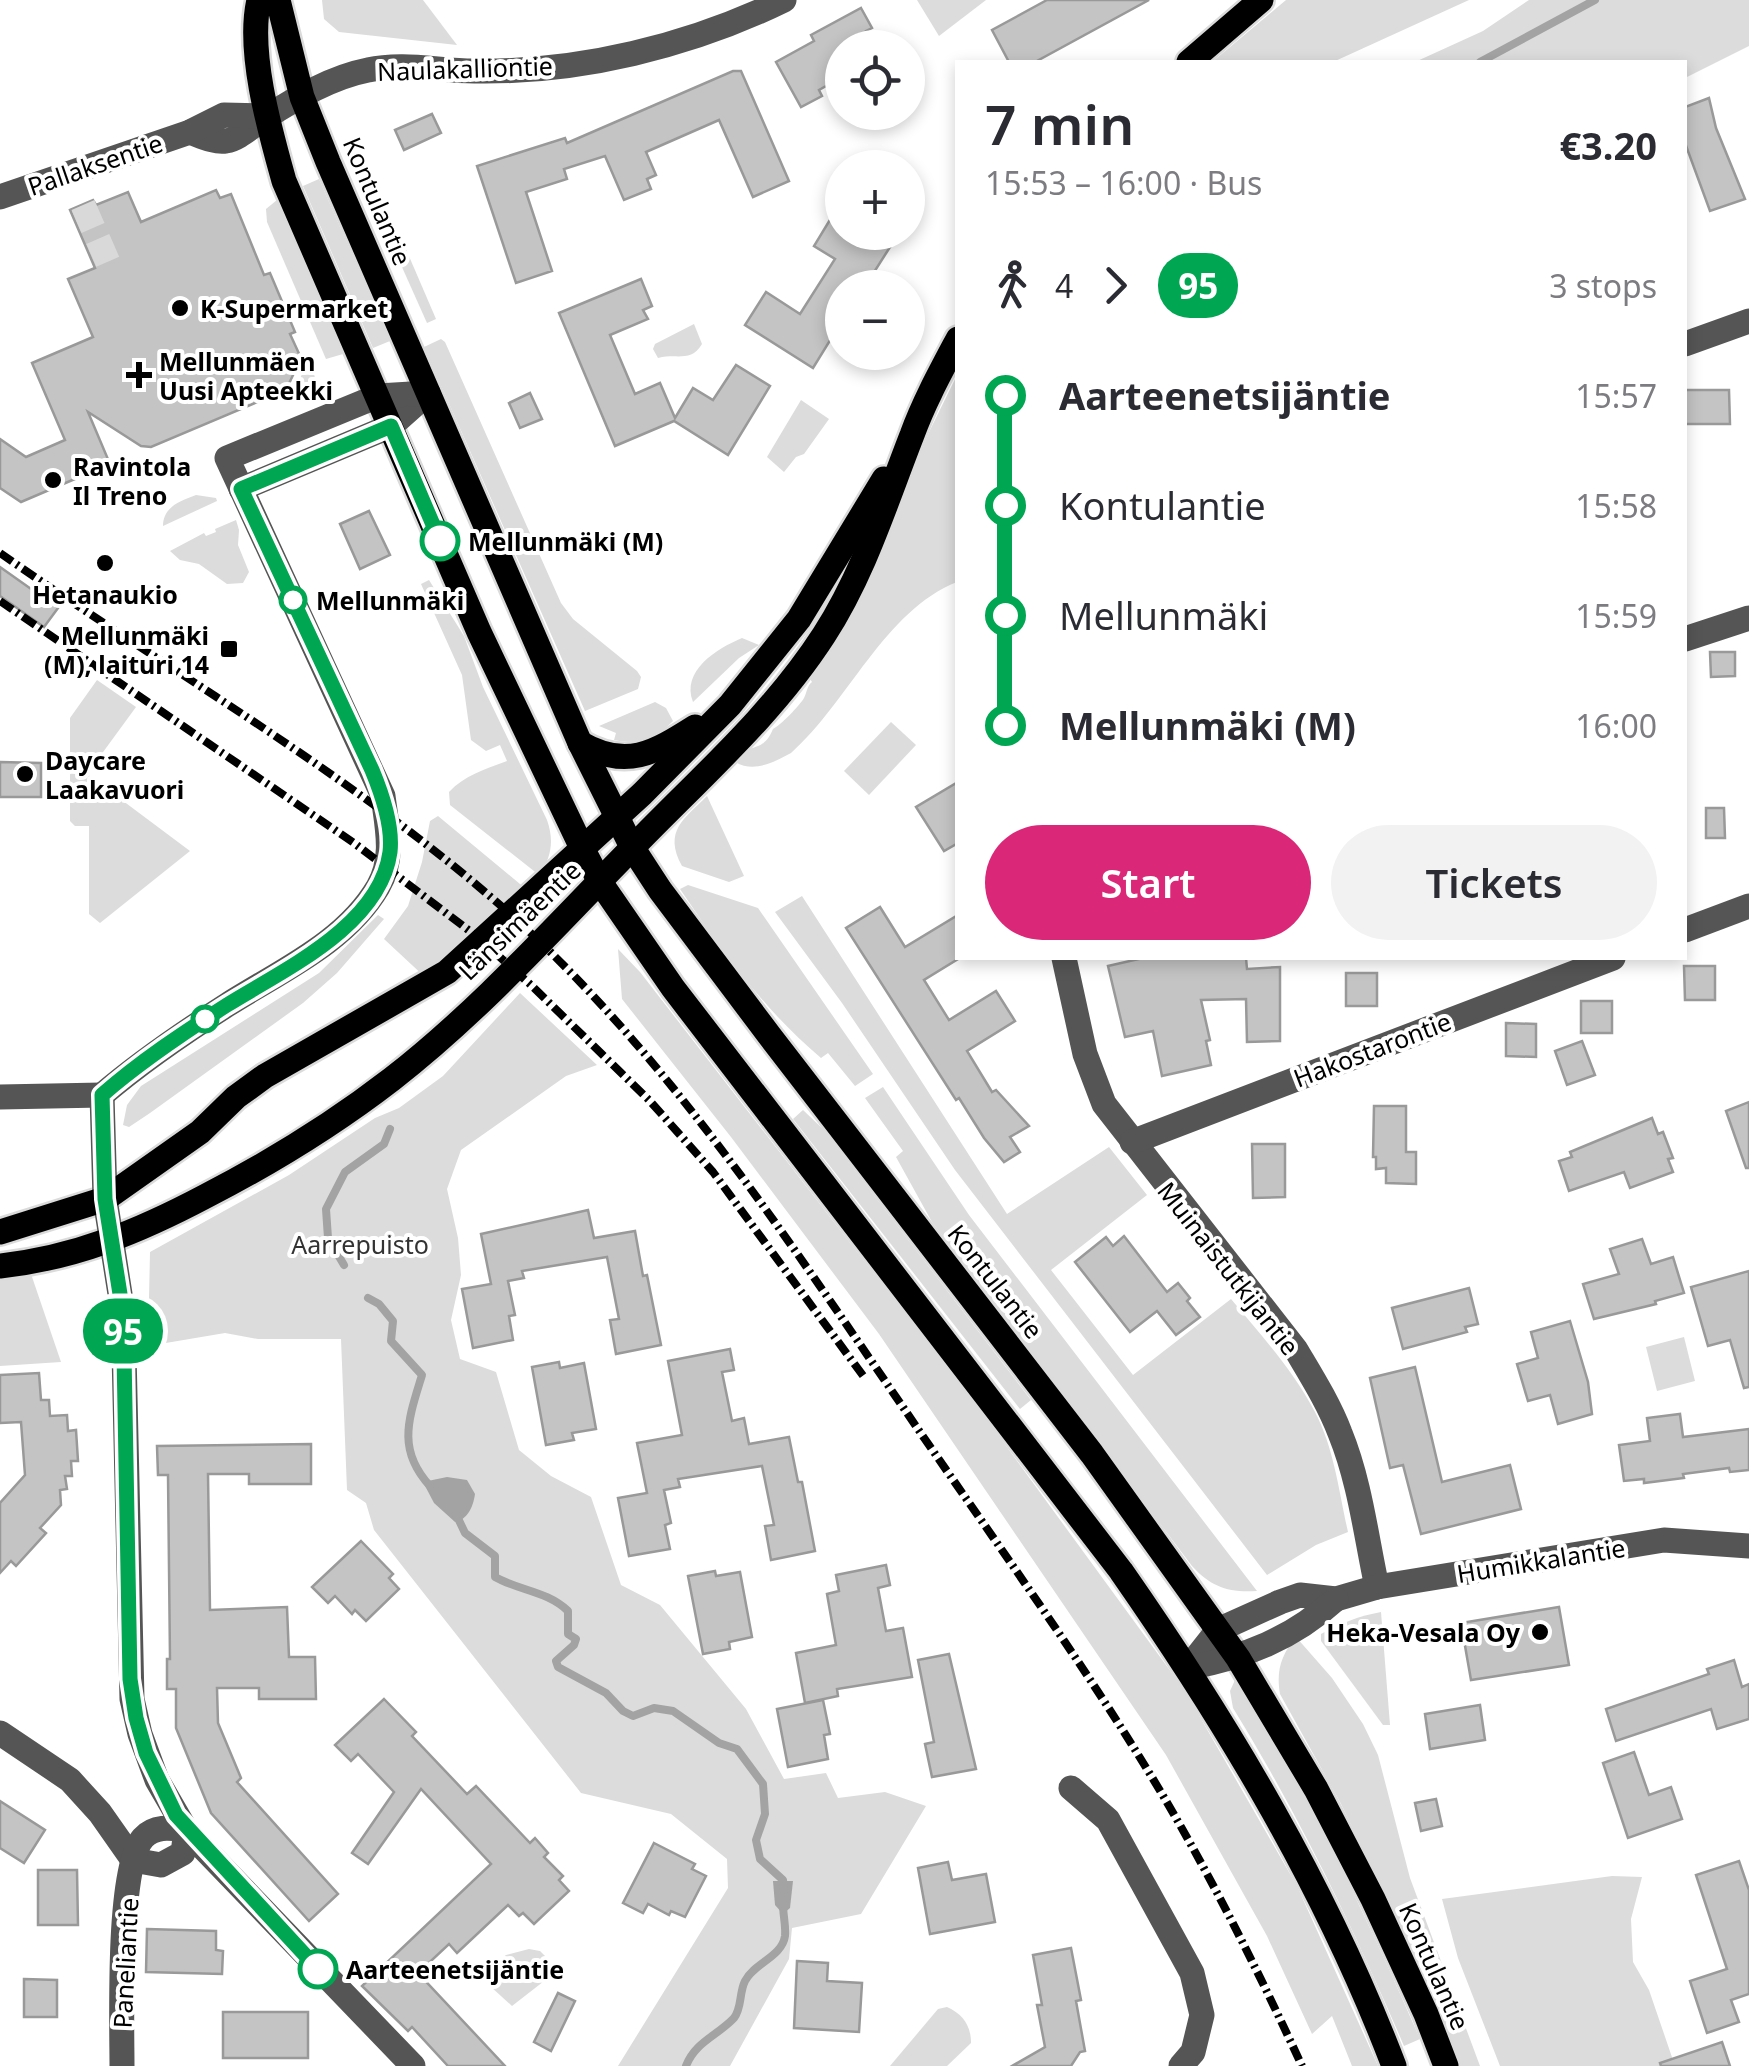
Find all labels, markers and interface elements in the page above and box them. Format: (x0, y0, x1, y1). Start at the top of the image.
map controls (825, 30, 925, 370)
button: locate (825, 30, 925, 130)
street label: Naulakalliontie (377, 48, 553, 88)
text: 7 min (985, 86, 1134, 161)
text: €3.20 (1559, 119, 1657, 171)
street label: Pallaksentie (23, 125, 167, 203)
street label: Kontulantie (336, 132, 420, 270)
button: + (825, 150, 925, 250)
text: 15:53 – 16:00 · Bus (985, 161, 1262, 204)
icon: walk (985, 258, 1040, 313)
icon: forward (1088, 258, 1143, 313)
text: 95 (1178, 262, 1218, 309)
text: 4 (1055, 264, 1073, 307)
text: 3 stops (1549, 264, 1657, 307)
button: − (825, 270, 925, 370)
place label: K-Supermarket (200, 291, 388, 325)
marker: K-Supermarket (169, 297, 191, 319)
place label: Mellunmäen Uusi Apteekki (159, 344, 333, 407)
marker: Mellunmäen Uusi Apteekki (128, 364, 150, 386)
text: Aarteenetsijäntie (1059, 369, 1391, 421)
text: 15:57 (1575, 374, 1657, 417)
place label: Ravintola Il Treno (73, 449, 191, 512)
marker: Ravintola Il Treno (42, 469, 64, 491)
text: Kontulantie (1059, 479, 1266, 531)
text: 15:58 (1575, 484, 1657, 527)
marker: Mellunmäki (M) (421, 522, 459, 560)
place label: Mellunmäki (M) (468, 524, 663, 558)
marker: Hetanaukio (94, 552, 116, 574)
place label: Hetanaukio (32, 577, 178, 611)
place label: Mellunmäki (316, 583, 464, 617)
marker: Mellunmäki (280, 587, 306, 613)
text: Mellunmäki (1059, 589, 1268, 641)
text: 15:59 (1575, 594, 1657, 637)
place label: Mellunmäki (M), laituri 14 (44, 618, 209, 681)
marker: Mellunmäki (M), laituri 14 (218, 638, 240, 660)
text: Mellunmäki (M) (1059, 699, 1356, 751)
text: 16:00 (1575, 704, 1657, 747)
place label: Daycare Laakavuori (45, 743, 184, 806)
marker: Daycare Laakavuori (14, 763, 36, 785)
button: Start (985, 825, 1311, 940)
button: Tickets (1331, 825, 1657, 940)
street label: Länsimäentie (451, 853, 587, 987)
street label: Hakostarontie (1288, 1003, 1456, 1095)
unlabelled marker (192, 1006, 218, 1032)
street label: Muinaistutkijantie (1151, 1174, 1307, 1362)
street label: Kontulantie (941, 1217, 1051, 1345)
park label: Aarrepuisto (291, 1227, 429, 1261)
line badge: 95 (78, 1298, 168, 1364)
text: 95 (103, 1308, 143, 1355)
street label: Humikkalantie (1454, 1530, 1628, 1590)
place label: Heka-Vesala Oy (1326, 1615, 1521, 1649)
marker: Heka-Vesala Oy (1529, 1621, 1551, 1643)
street label: Paneliantie (105, 1897, 145, 2029)
street label: Kontulantie (1392, 1897, 1478, 2035)
marker: Aarteenetsijäntie (299, 1950, 337, 1988)
place label: Aarteenetsijäntie (346, 1952, 564, 1986)

